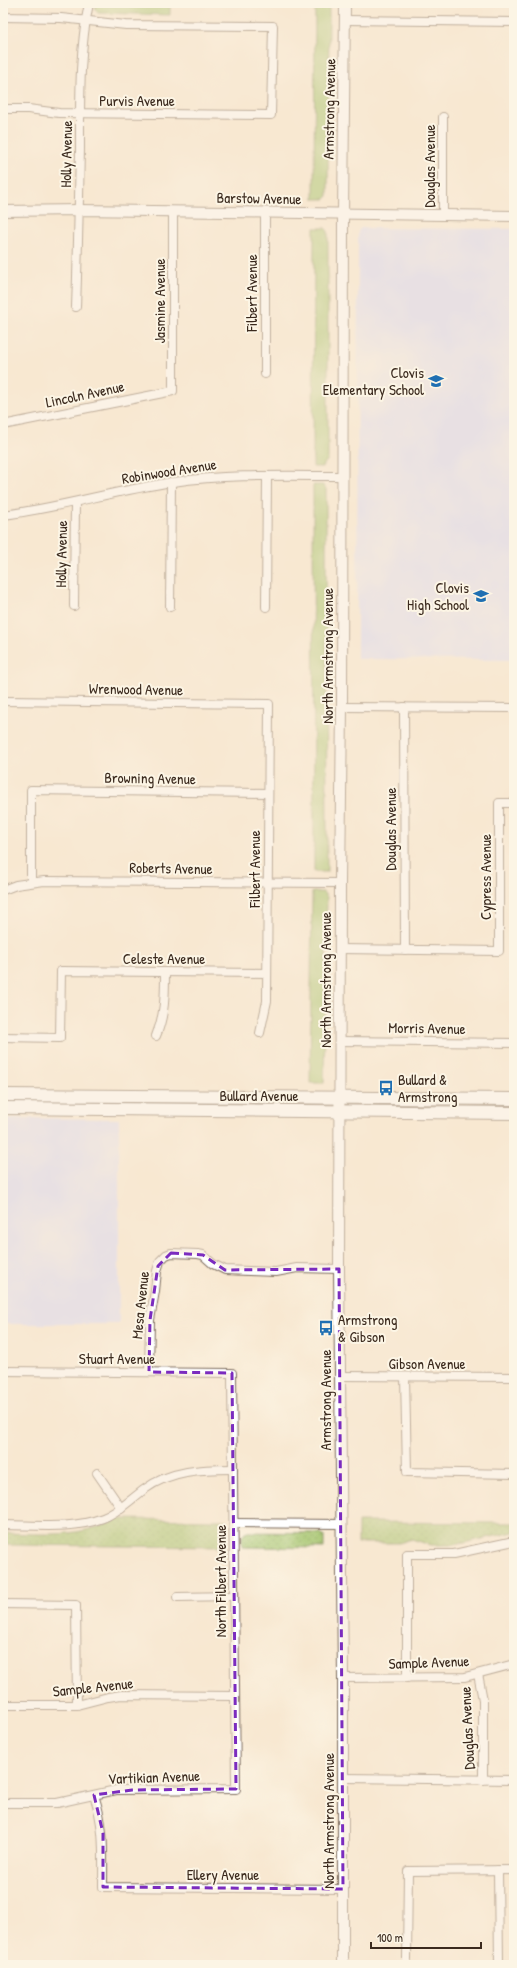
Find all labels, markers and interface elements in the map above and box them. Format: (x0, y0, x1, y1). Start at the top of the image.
street label: Armstrong Avenue (318, 58, 340, 160)
street label: Purvis Avenue (99, 90, 175, 111)
street label: Holly Avenue (55, 120, 77, 188)
street label: Douglas Avenue (419, 124, 440, 207)
street label: Barstow Avenue (216, 187, 302, 209)
street label: Filbert Avenue (241, 254, 262, 333)
street label: Jasmine Avenue (149, 258, 170, 344)
place label: Clovis Elementary School (323, 362, 424, 400)
school or university icon: Clovis Elementary School (427, 372, 445, 390)
street label: Lincoln Avenue (44, 375, 126, 413)
street label: Robinwood Avenue (120, 453, 218, 489)
street label: Holly Avenue (50, 520, 72, 588)
place label: Clovis High School (407, 577, 469, 615)
school or university icon: Clovis High School (472, 587, 490, 605)
street label: North Armstrong Avenue (317, 588, 338, 724)
street label: Wrenwood Avenue (89, 678, 183, 700)
street label: Browning Avenue (104, 767, 196, 789)
street label: Douglas Avenue (380, 787, 401, 870)
street label: Filbert Avenue (244, 830, 265, 909)
street label: Cypress Avenue (475, 834, 496, 920)
street label: Roberts Avenue (129, 857, 213, 879)
street label: North Armstrong Avenue (315, 912, 336, 1048)
street label: Celeste Avenue (123, 948, 205, 969)
street label: Morris Avenue (388, 1017, 466, 1039)
place label: Bullard & Armstrong (398, 1069, 458, 1107)
bus stop icon: Bullard & Armstrong (377, 1079, 395, 1097)
street label: Bullard Avenue (219, 1085, 299, 1106)
street label: Mesa Avenue (126, 1270, 154, 1340)
place label: Armstrong & Gibson (338, 1309, 398, 1347)
bus stop icon: Armstrong & Gibson (317, 1319, 335, 1337)
street label: Stuart Avenue (79, 1348, 155, 1369)
street label: Armstrong Avenue (315, 1349, 336, 1451)
street label: Gibson Avenue (389, 1353, 465, 1374)
street label: North Filbert Avenue (210, 1525, 231, 1637)
street label: Sample Avenue (388, 1650, 470, 1674)
street label: Sample Avenue (52, 1672, 134, 1702)
street label: Douglas Avenue (454, 1686, 480, 1770)
street label: North Armstrong Avenue (318, 1753, 339, 1889)
street label: Vartikian Avenue (107, 1765, 201, 1789)
street label: Ellery Avenue (187, 1864, 259, 1885)
scale bar (371, 1924, 481, 1950)
text: 100 m (377, 1929, 403, 1946)

